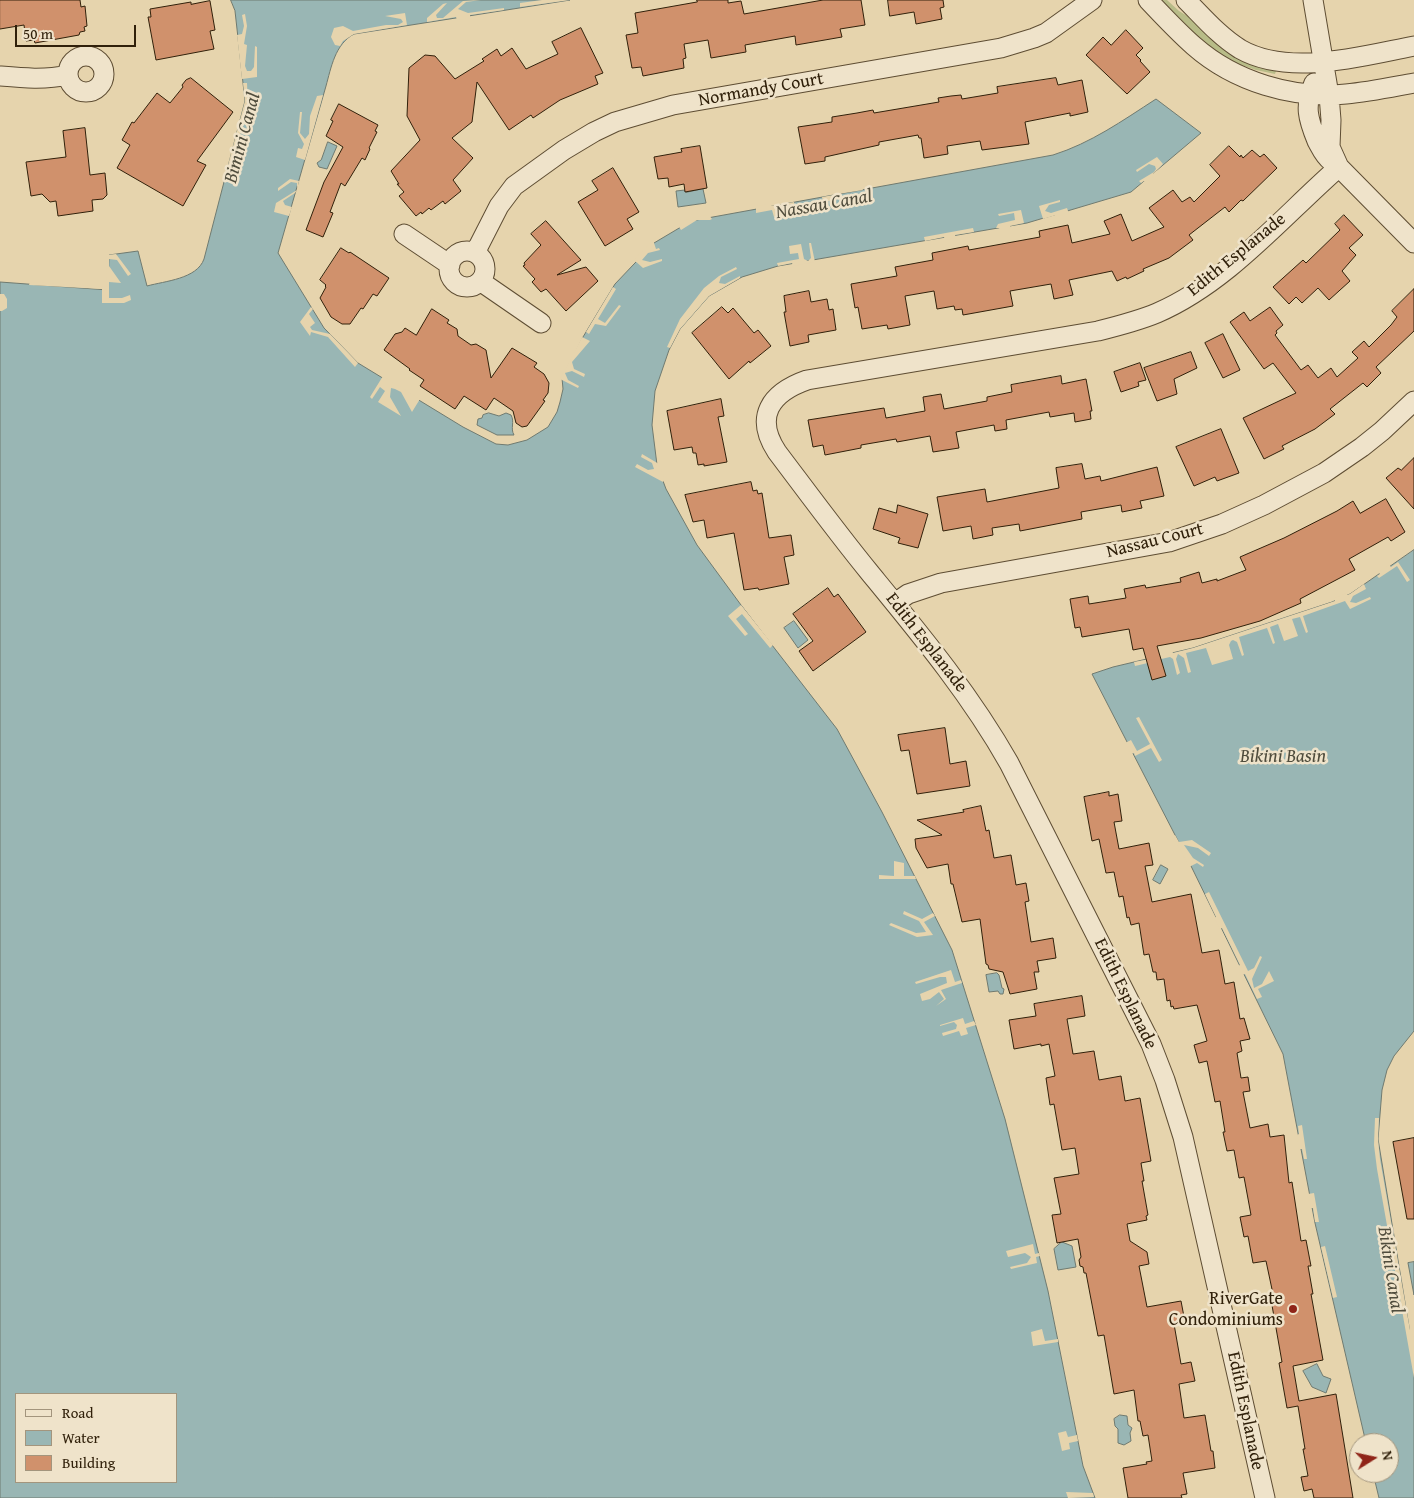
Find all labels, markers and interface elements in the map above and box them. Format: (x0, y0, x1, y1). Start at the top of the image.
scale bar (18, 15, 139, 47)
text: 50 m (23, 23, 53, 44)
street label: Normandy Court (697, 68, 825, 112)
water label: Bimini Canal (220, 90, 266, 186)
water label: Nassau Canal (774, 185, 874, 225)
street label: Edith Esplanade (1183, 209, 1291, 301)
street label: Nassau Court (1104, 519, 1206, 563)
street label: Edith Esplanade (880, 589, 972, 697)
water label: Bikini Basin (1240, 746, 1326, 768)
street label: Edith Esplanade (1089, 935, 1161, 1053)
water label: Bikini Canal (1372, 1225, 1408, 1315)
place label: RiverGate Condominiums (1169, 1288, 1283, 1330)
marker: RiverGate Condominiums (1287, 1303, 1299, 1315)
street label: Edith Esplanade (1222, 1350, 1268, 1472)
legend (15, 1393, 178, 1483)
text: Road (62, 1402, 93, 1423)
text: Water (62, 1427, 100, 1448)
north arrow (1349, 1433, 1399, 1483)
text: N (1377, 1449, 1398, 1462)
text: Building (62, 1452, 115, 1473)

